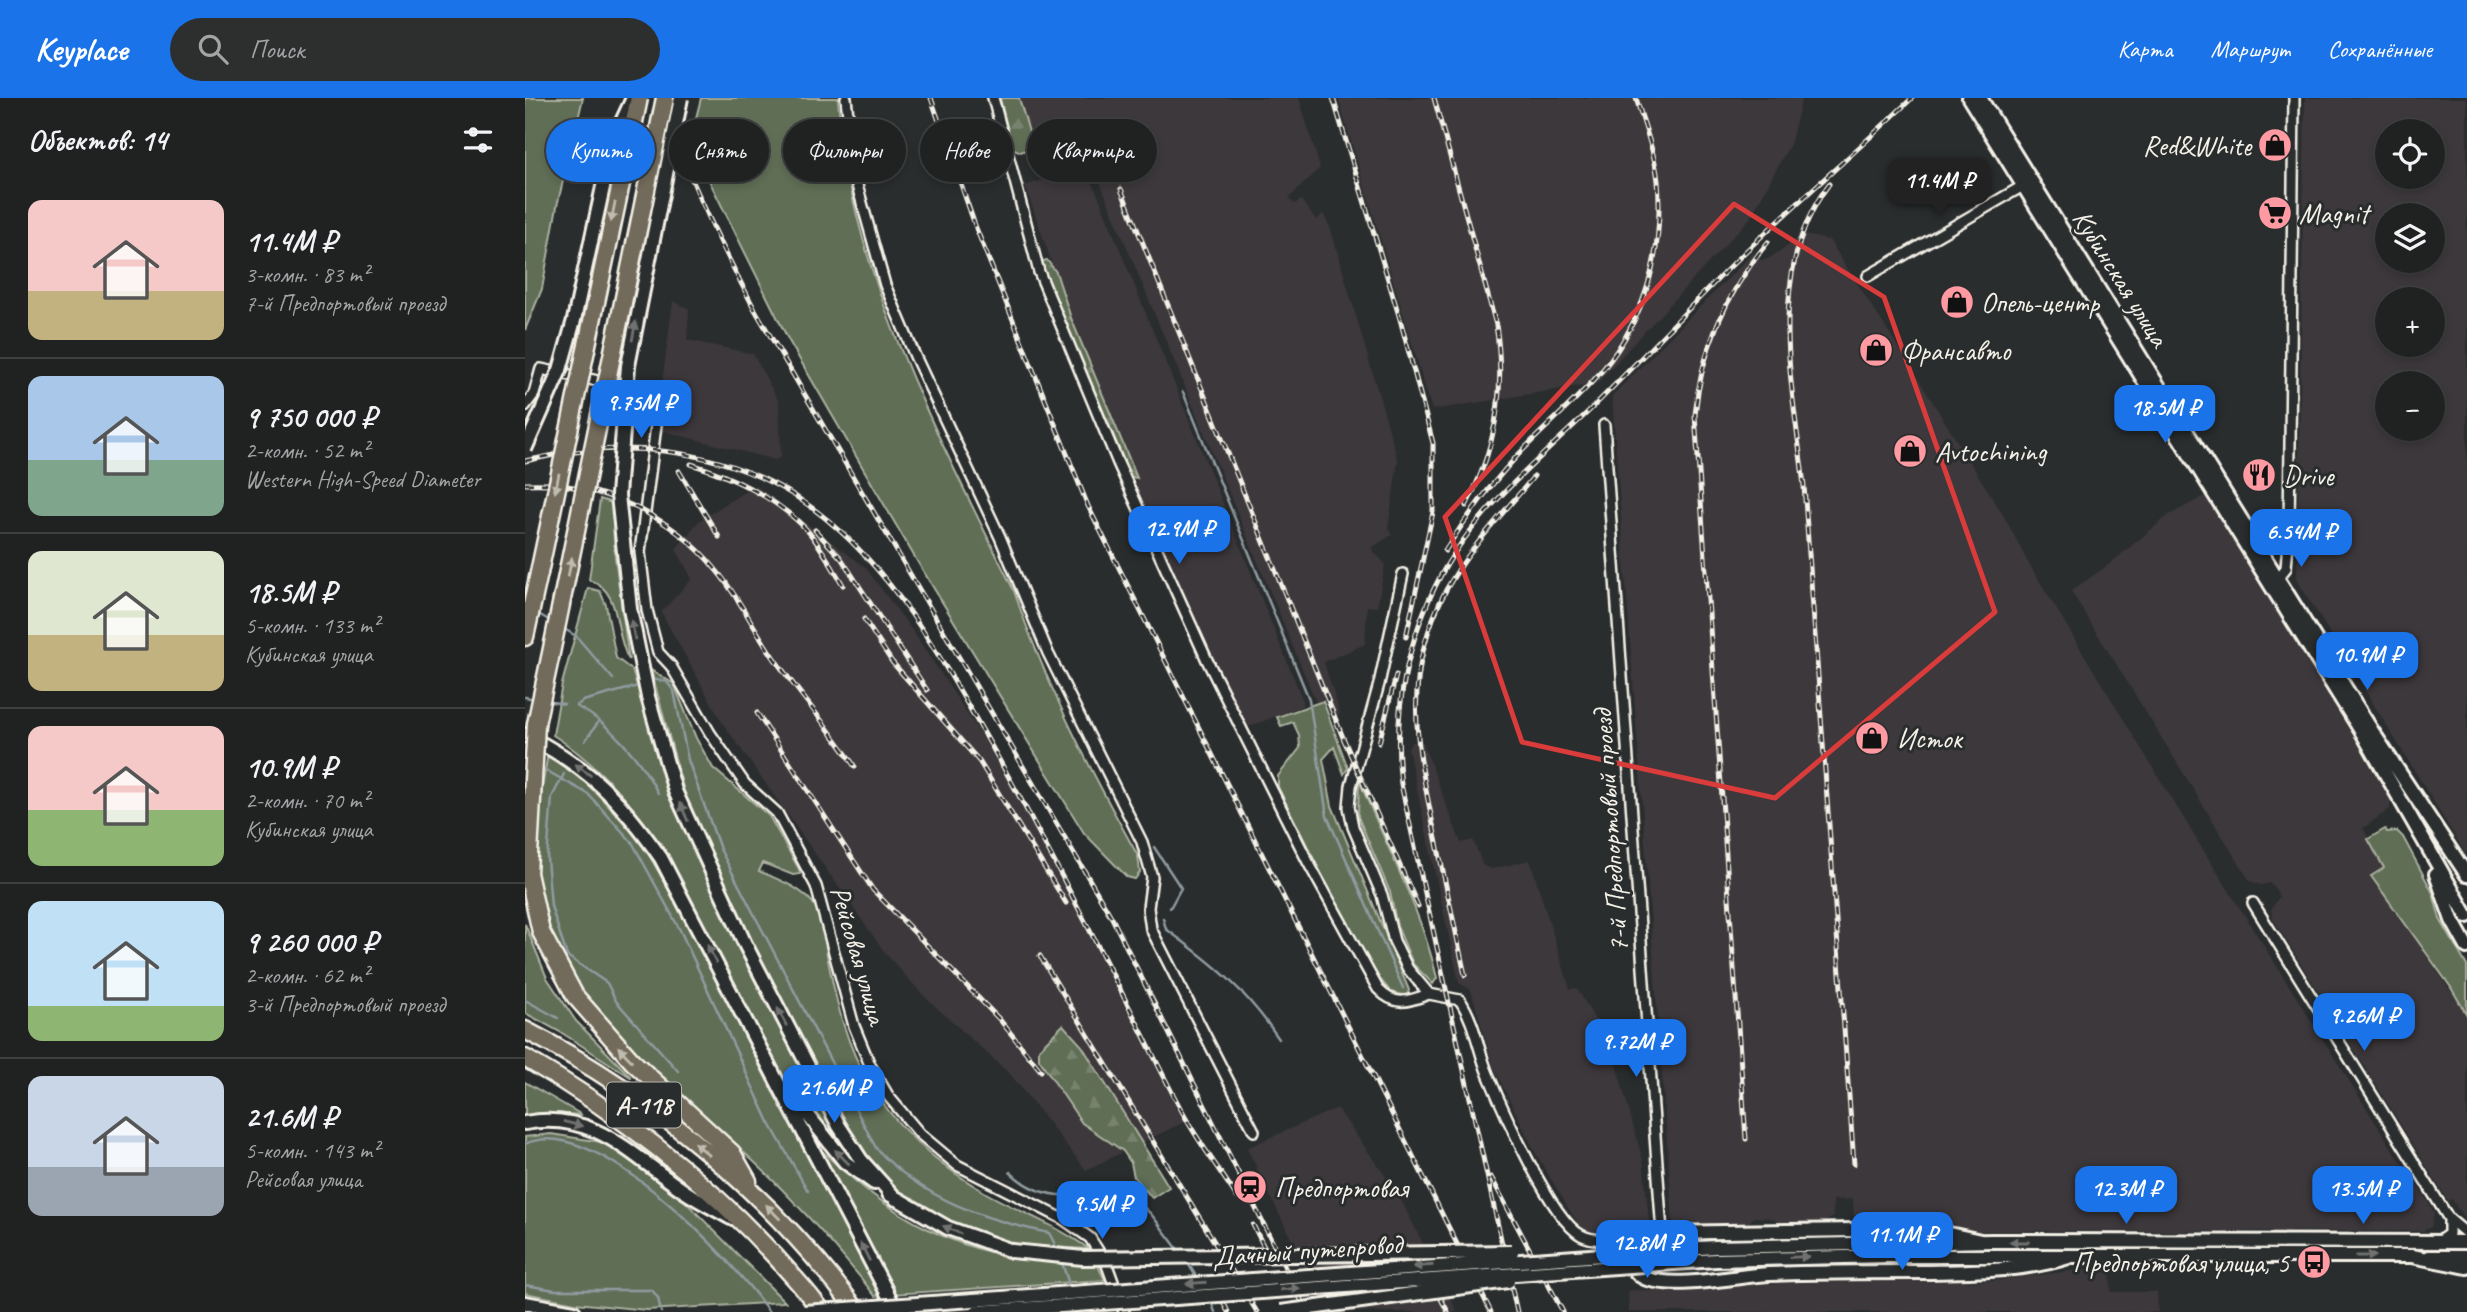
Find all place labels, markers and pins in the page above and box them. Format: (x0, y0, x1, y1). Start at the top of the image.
shop icon: Red&White (2256, 126, 2294, 164)
place label: Red&White (2143, 128, 2253, 163)
pin: 11.4M ₽ (1874, 158, 2004, 218)
supermarket icon: Magnit (2256, 194, 2294, 232)
place label: Magnit (2299, 196, 2372, 231)
shop icon: Опель-центр (1938, 283, 1976, 321)
place label: Опель-центр (1981, 285, 2101, 320)
shop icon: Франсавто (1857, 331, 1895, 369)
place label: Франсавто (1901, 333, 2013, 368)
pin: 9.75M ₽ (576, 380, 706, 440)
pin: 18.5M ₽ (2100, 386, 2230, 445)
shop icon: Avtochining (1891, 432, 1929, 470)
place label: Avtochining (1935, 434, 2047, 469)
restaurant icon: Drive (2240, 456, 2278, 494)
place label: Drive (2283, 458, 2335, 493)
pin: 12.9M ₽ (1114, 506, 1244, 566)
pin: 6.54M ₽ (2236, 510, 2366, 569)
pin: 10.9M ₽ (2302, 632, 2432, 692)
shop icon: Исток (1853, 719, 1891, 757)
place label: Исток (1897, 721, 1964, 756)
pin: 9.26M ₽ (2299, 993, 2429, 1053)
pin: 9.72M ₽ (1571, 1020, 1701, 1079)
pin: 21.6M ₽ (769, 1066, 899, 1125)
pin: 12.3M ₽ (2061, 1166, 2191, 1226)
pin: 13.5M ₽ (2298, 1166, 2428, 1226)
station icon: Предпортовая (1231, 1168, 1269, 1206)
place label: Предпортовая (1275, 1170, 1410, 1205)
pin: 9.5M ₽ (1045, 1182, 1159, 1241)
pin: 11.1M ₽ (1837, 1212, 1967, 1272)
pin: 12.8M ₽ (1582, 1220, 1712, 1280)
bus stop icon: Предпортовая улица, 5 (2295, 1243, 2333, 1281)
place label: Предпортовая улица, 5 (2073, 1245, 2290, 1280)

